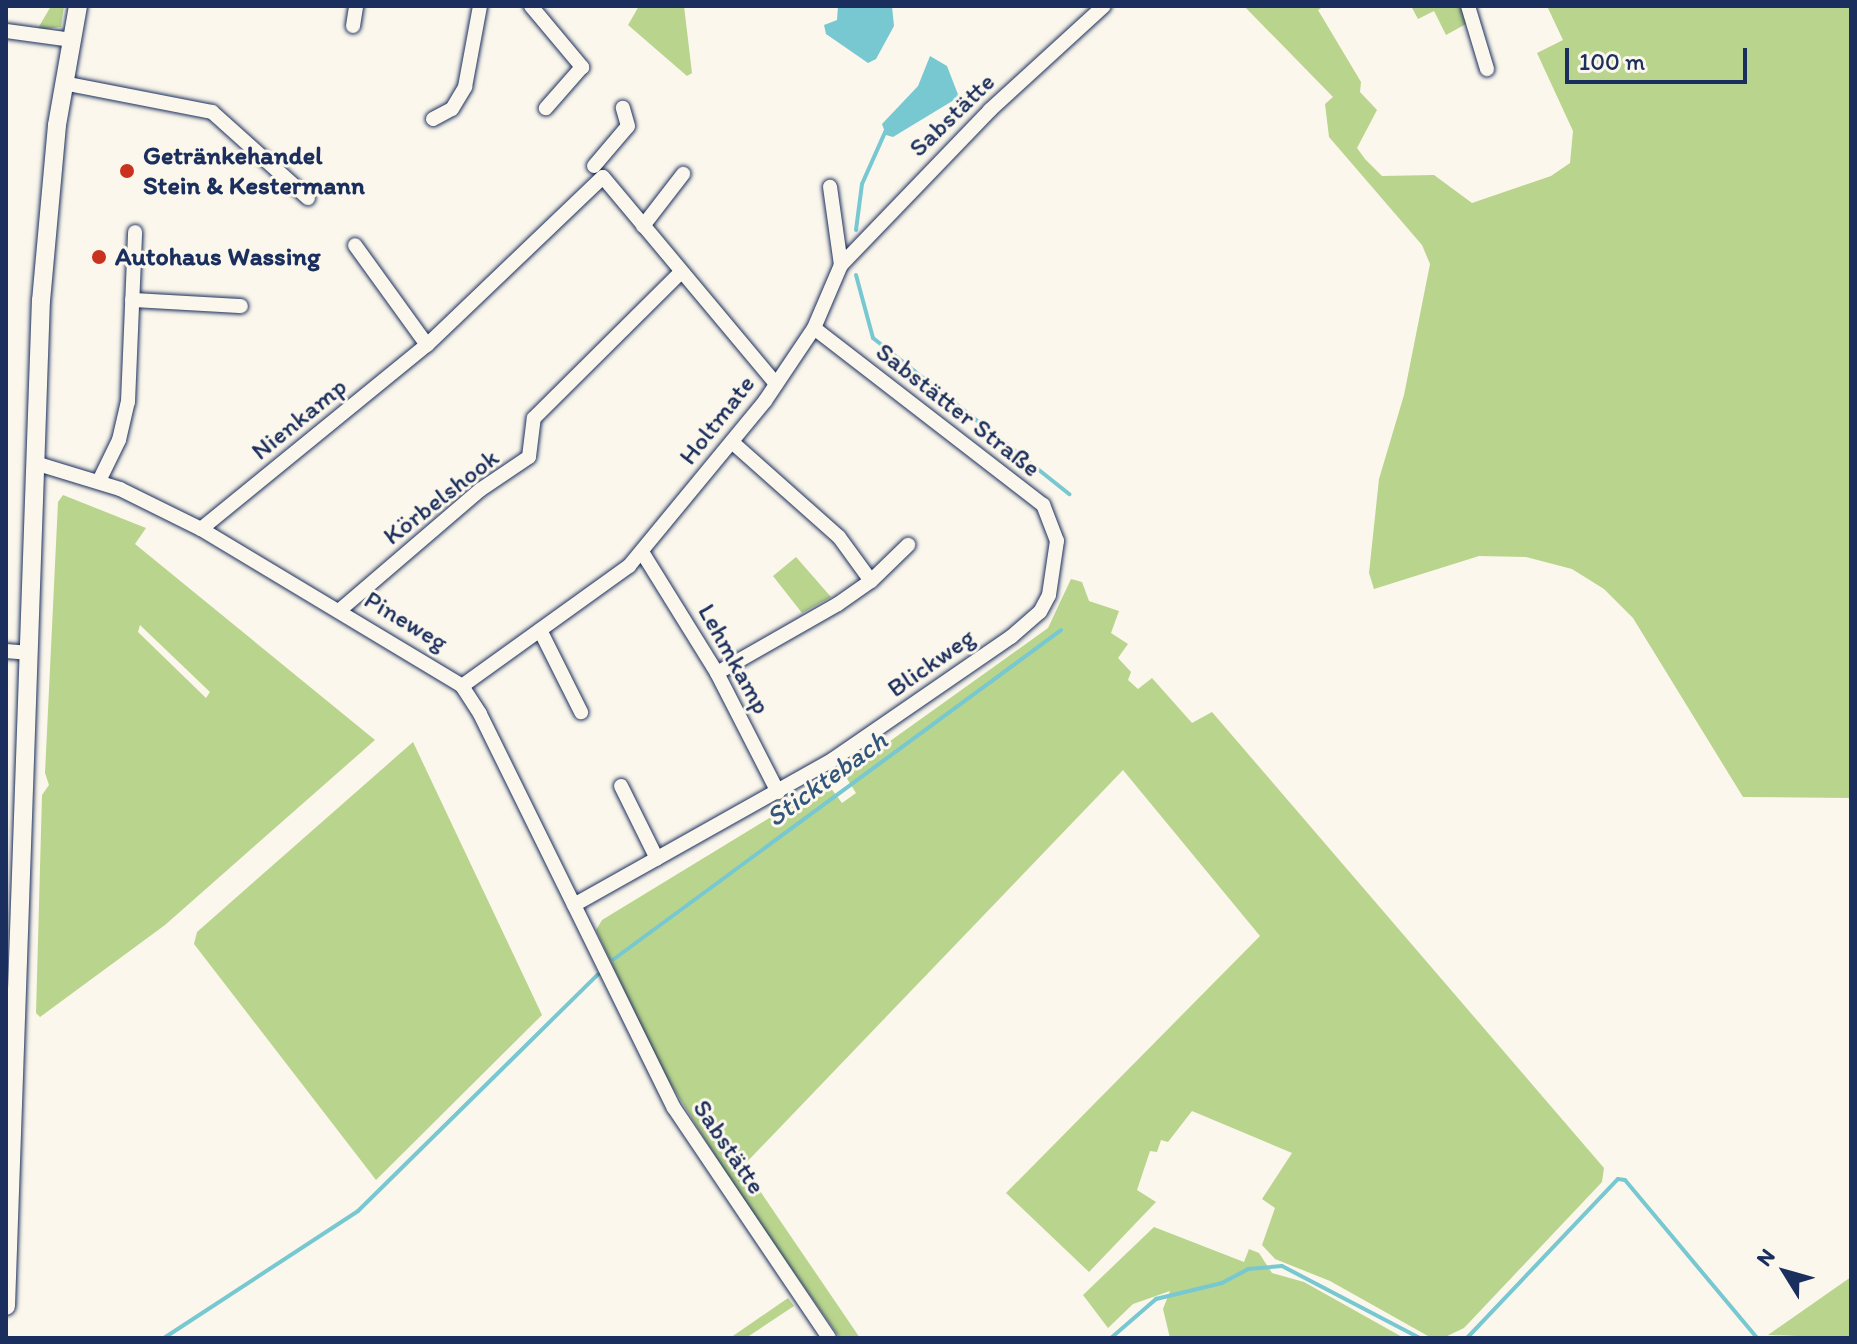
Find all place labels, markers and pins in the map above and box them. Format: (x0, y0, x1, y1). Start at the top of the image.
place label: Getränkehandel Stein & Kestermann (143, 140, 366, 202)
marker: Getränkehandel Stein & Kestermann (118, 162, 136, 180)
place label: Autohaus Wassing (115, 241, 320, 273)
marker: Autohaus Wassing (90, 248, 108, 266)

